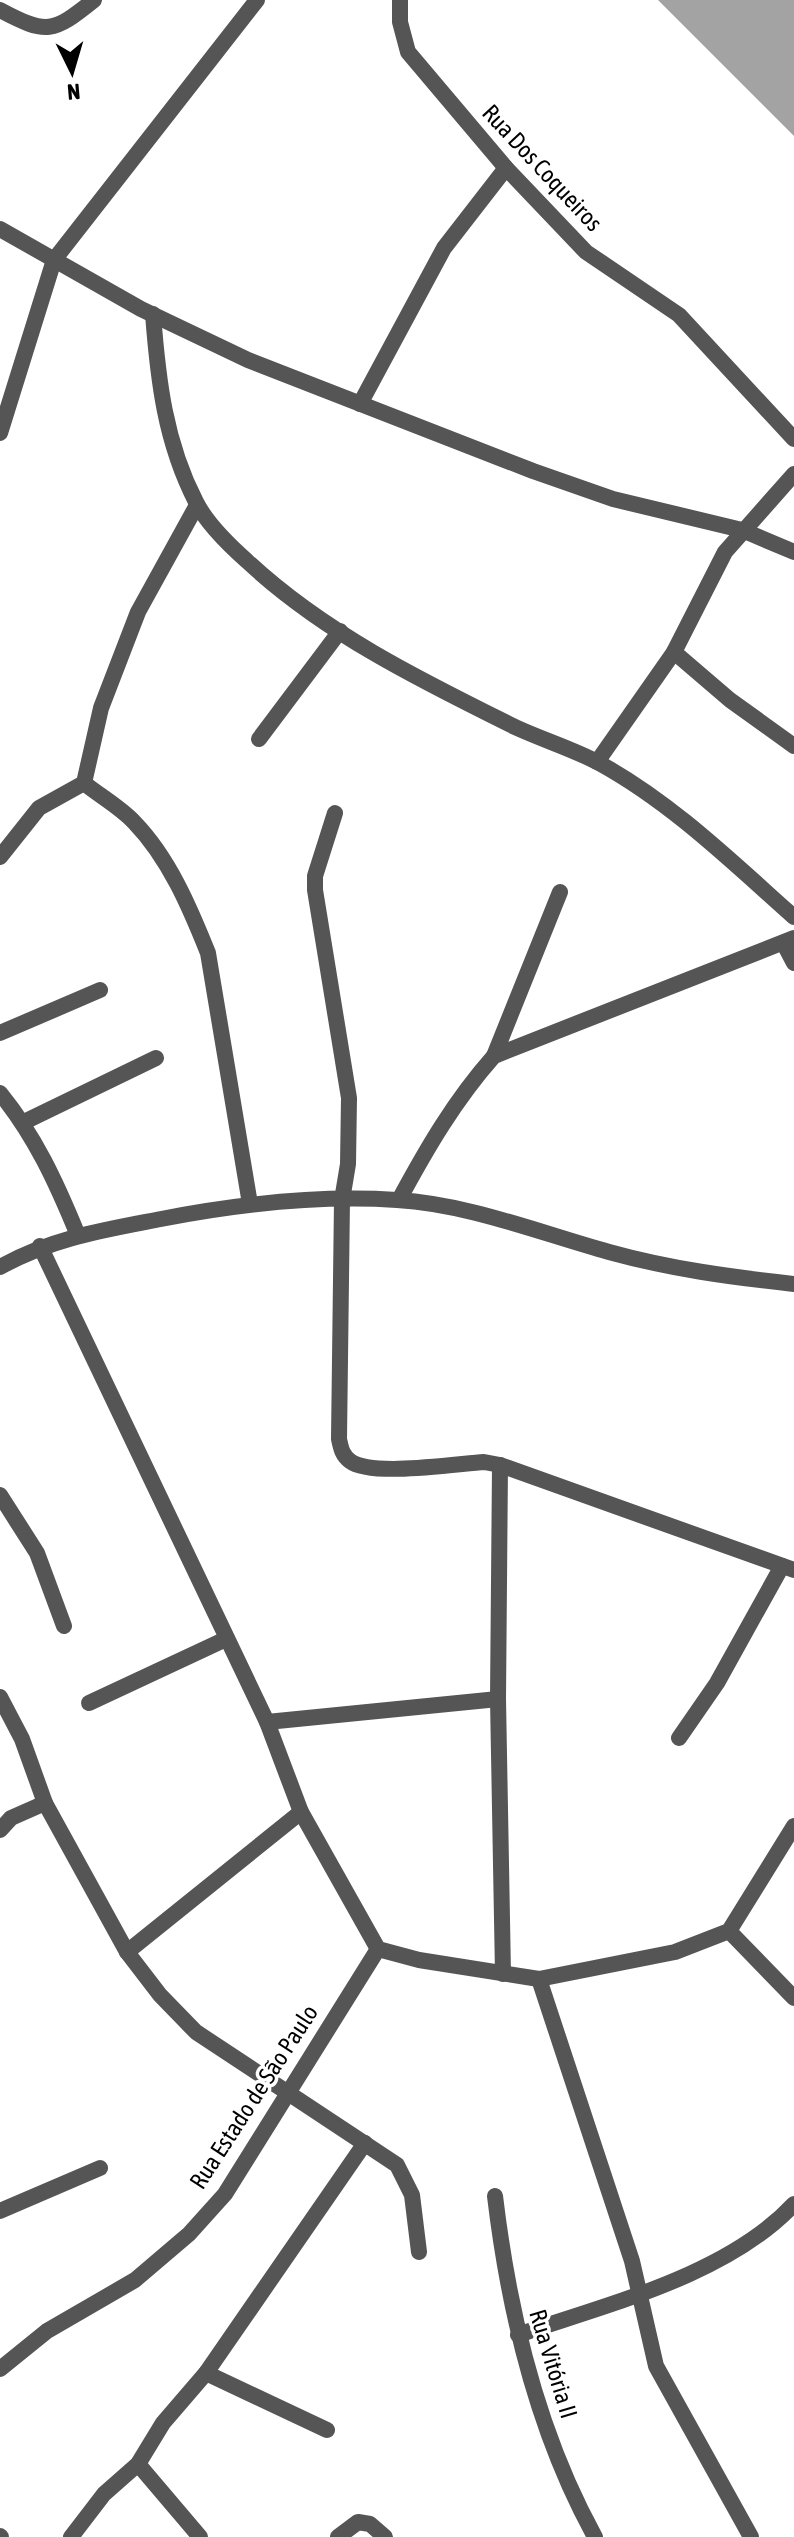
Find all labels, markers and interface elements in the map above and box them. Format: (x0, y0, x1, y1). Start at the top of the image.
north arrow (32, 32, 112, 112)
text: N (66, 78, 81, 105)
street label: Rua Dos Coqueiros (477, 99, 608, 236)
street label: Rua Estado de São Paulo (184, 2000, 323, 2194)
street label: Rua Vitória II (524, 2306, 583, 2422)

